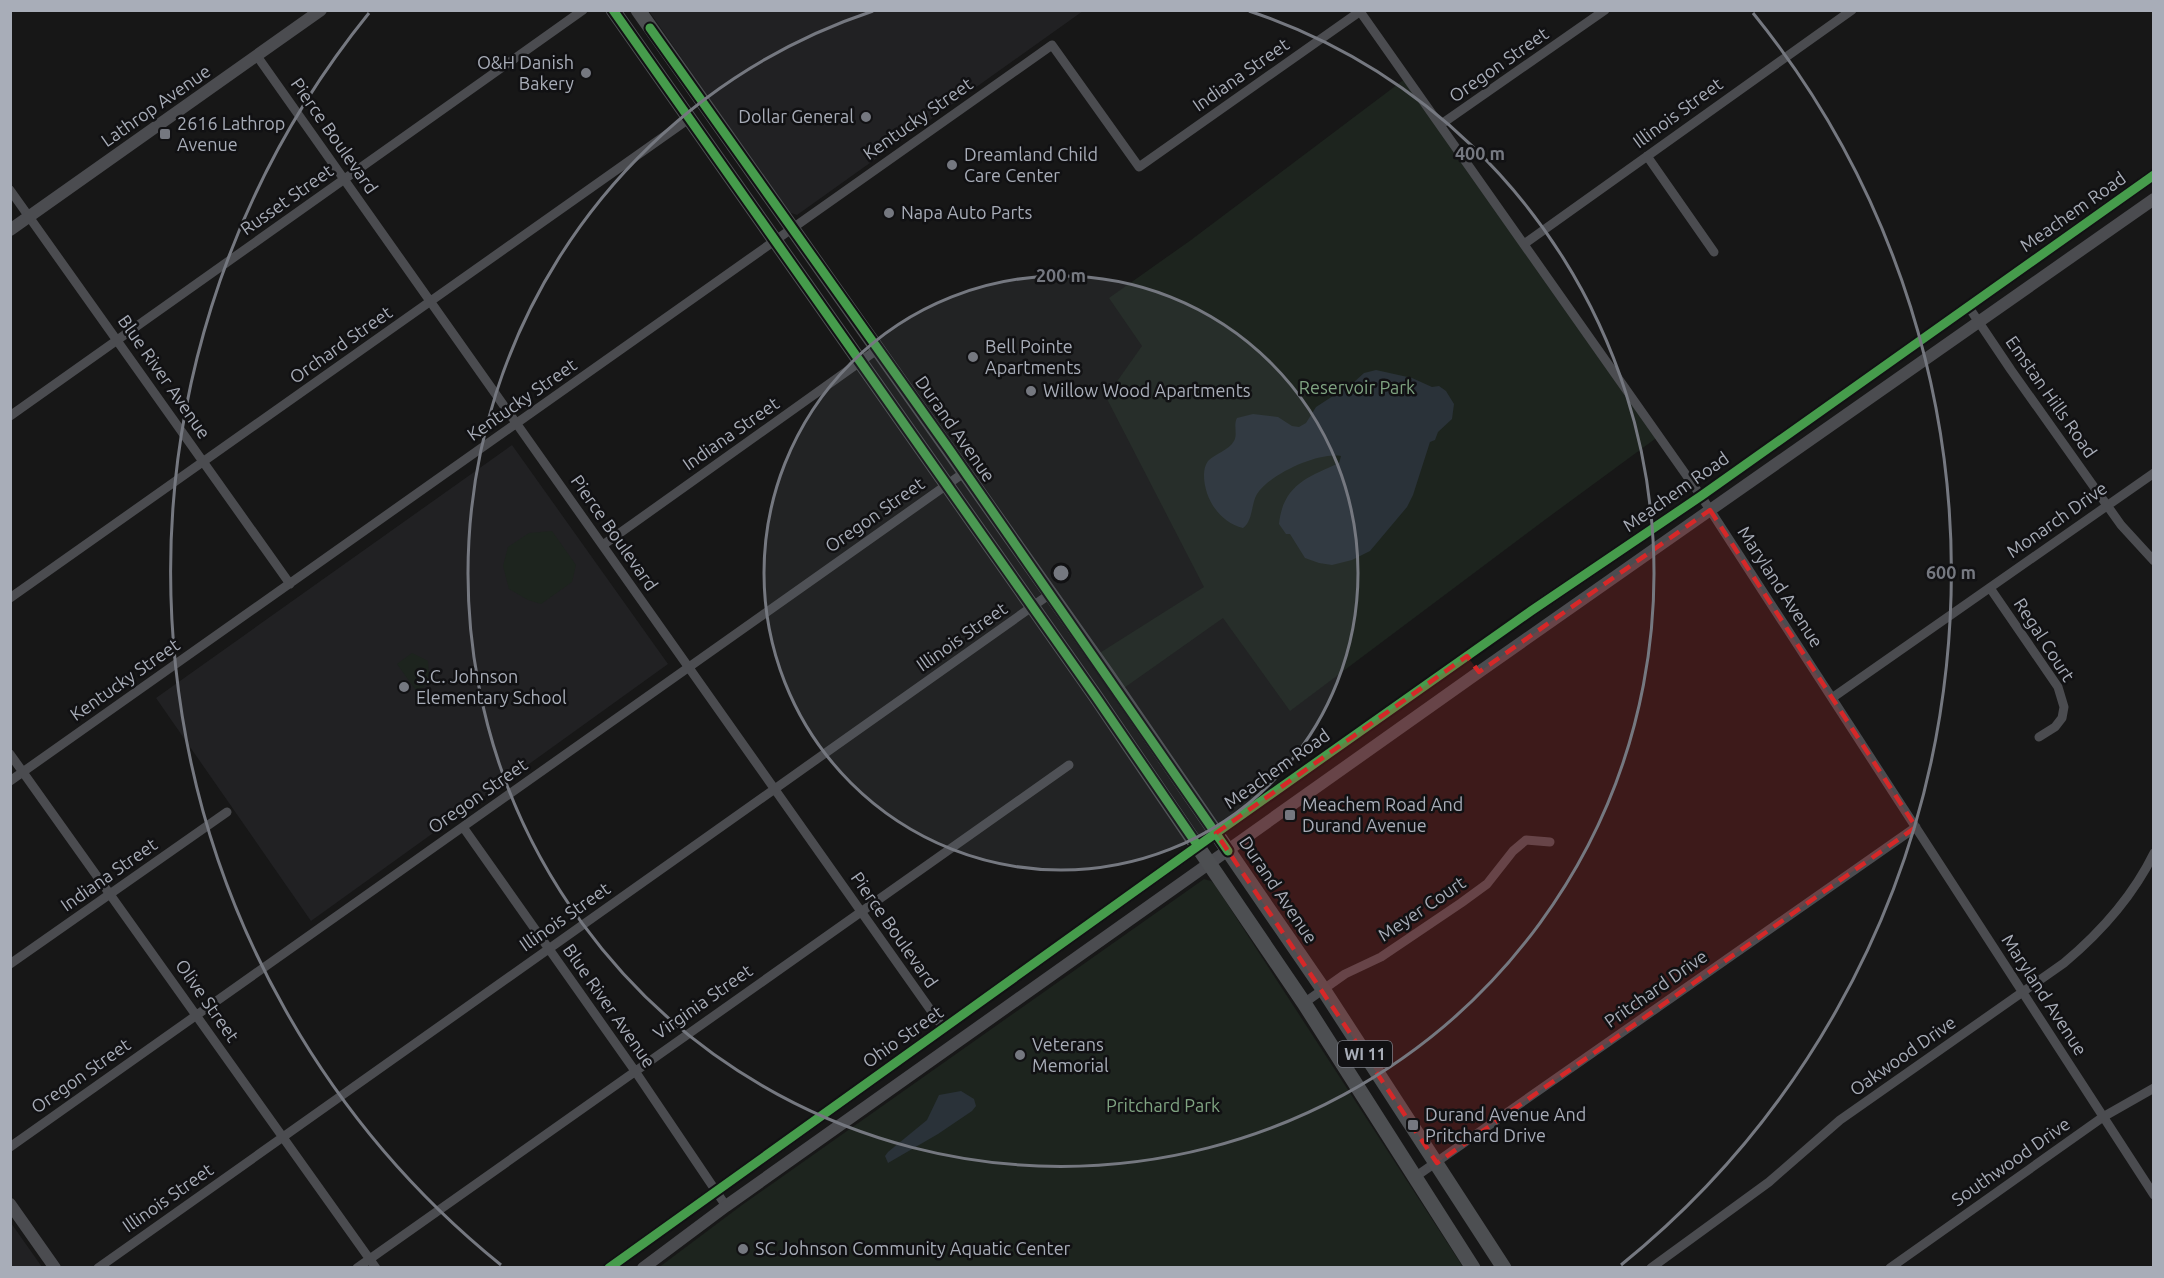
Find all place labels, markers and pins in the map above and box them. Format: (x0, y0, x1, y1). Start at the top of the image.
place label: O&H Danish Bakery (477, 52, 574, 93)
marker: O&H Danish Bakery (579, 66, 593, 80)
place label: Dollar General (738, 106, 854, 126)
marker: Dollar General (859, 110, 873, 124)
place label: 2616 Lathrop Avenue (177, 113, 285, 154)
marker: 2616 Lathrop Avenue (158, 127, 172, 141)
place label: Dreamland Child Care Center (964, 144, 1098, 185)
marker: Dreamland Child Care Center (945, 158, 959, 172)
place label: Napa Auto Parts (901, 202, 1032, 222)
marker: Napa Auto Parts (882, 206, 896, 220)
place label: Bell Pointe Apartments (985, 336, 1081, 377)
marker: Bell Pointe Apartments (966, 350, 980, 364)
place label: Willow Wood Apartments (1043, 380, 1251, 400)
marker: Willow Wood Apartments (1024, 384, 1038, 398)
centre of rings (1051, 563, 1071, 583)
place label: S.C. Johnson Elementary School (416, 666, 567, 707)
marker: S.C. Johnson Elementary School (397, 680, 411, 694)
place label: Meachem Road And Durand Avenue (1302, 794, 1463, 835)
marker: Meachem Road And Durand Avenue (1283, 808, 1297, 822)
place label: Veterans Memorial (1032, 1034, 1109, 1075)
marker: Veterans Memorial (1013, 1048, 1027, 1062)
place label: Durand Avenue And Pritchard Drive (1425, 1104, 1586, 1145)
marker: Durand Avenue And Pritchard Drive (1406, 1118, 1420, 1132)
place label: SC Johnson Community Aquatic Center (755, 1238, 1071, 1258)
marker: SC Johnson Community Aquatic Center (736, 1242, 750, 1256)

